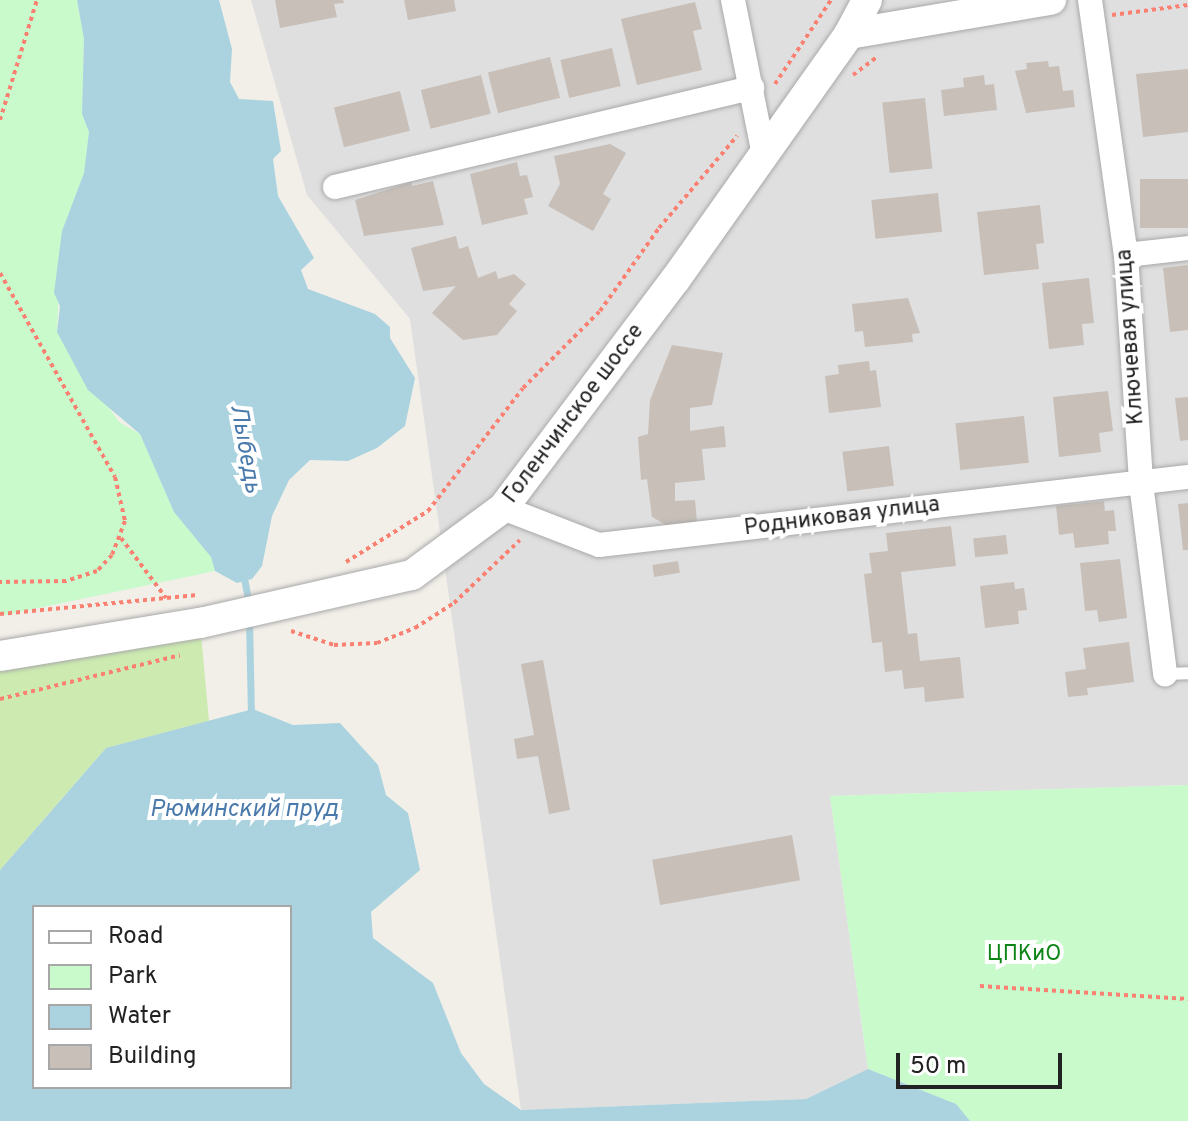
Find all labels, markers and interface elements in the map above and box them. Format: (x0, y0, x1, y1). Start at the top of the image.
street label: Ключевая улица (1112, 248, 1150, 426)
street label: Голенчинское шоссе (498, 319, 650, 509)
water label: Лыбедь (222, 402, 266, 496)
street label: Родниковая улица (743, 492, 941, 542)
water label: Рюминский пруд (150, 797, 338, 825)
legend (32, 905, 292, 1089)
text: Road (108, 922, 164, 952)
park label: ЦПКиО (987, 942, 1061, 968)
text: Park (108, 962, 158, 992)
text: Water (108, 1002, 171, 1032)
scale bar (900, 1037, 1066, 1087)
text: Building (108, 1042, 197, 1072)
text: 50 m (910, 1052, 966, 1082)

